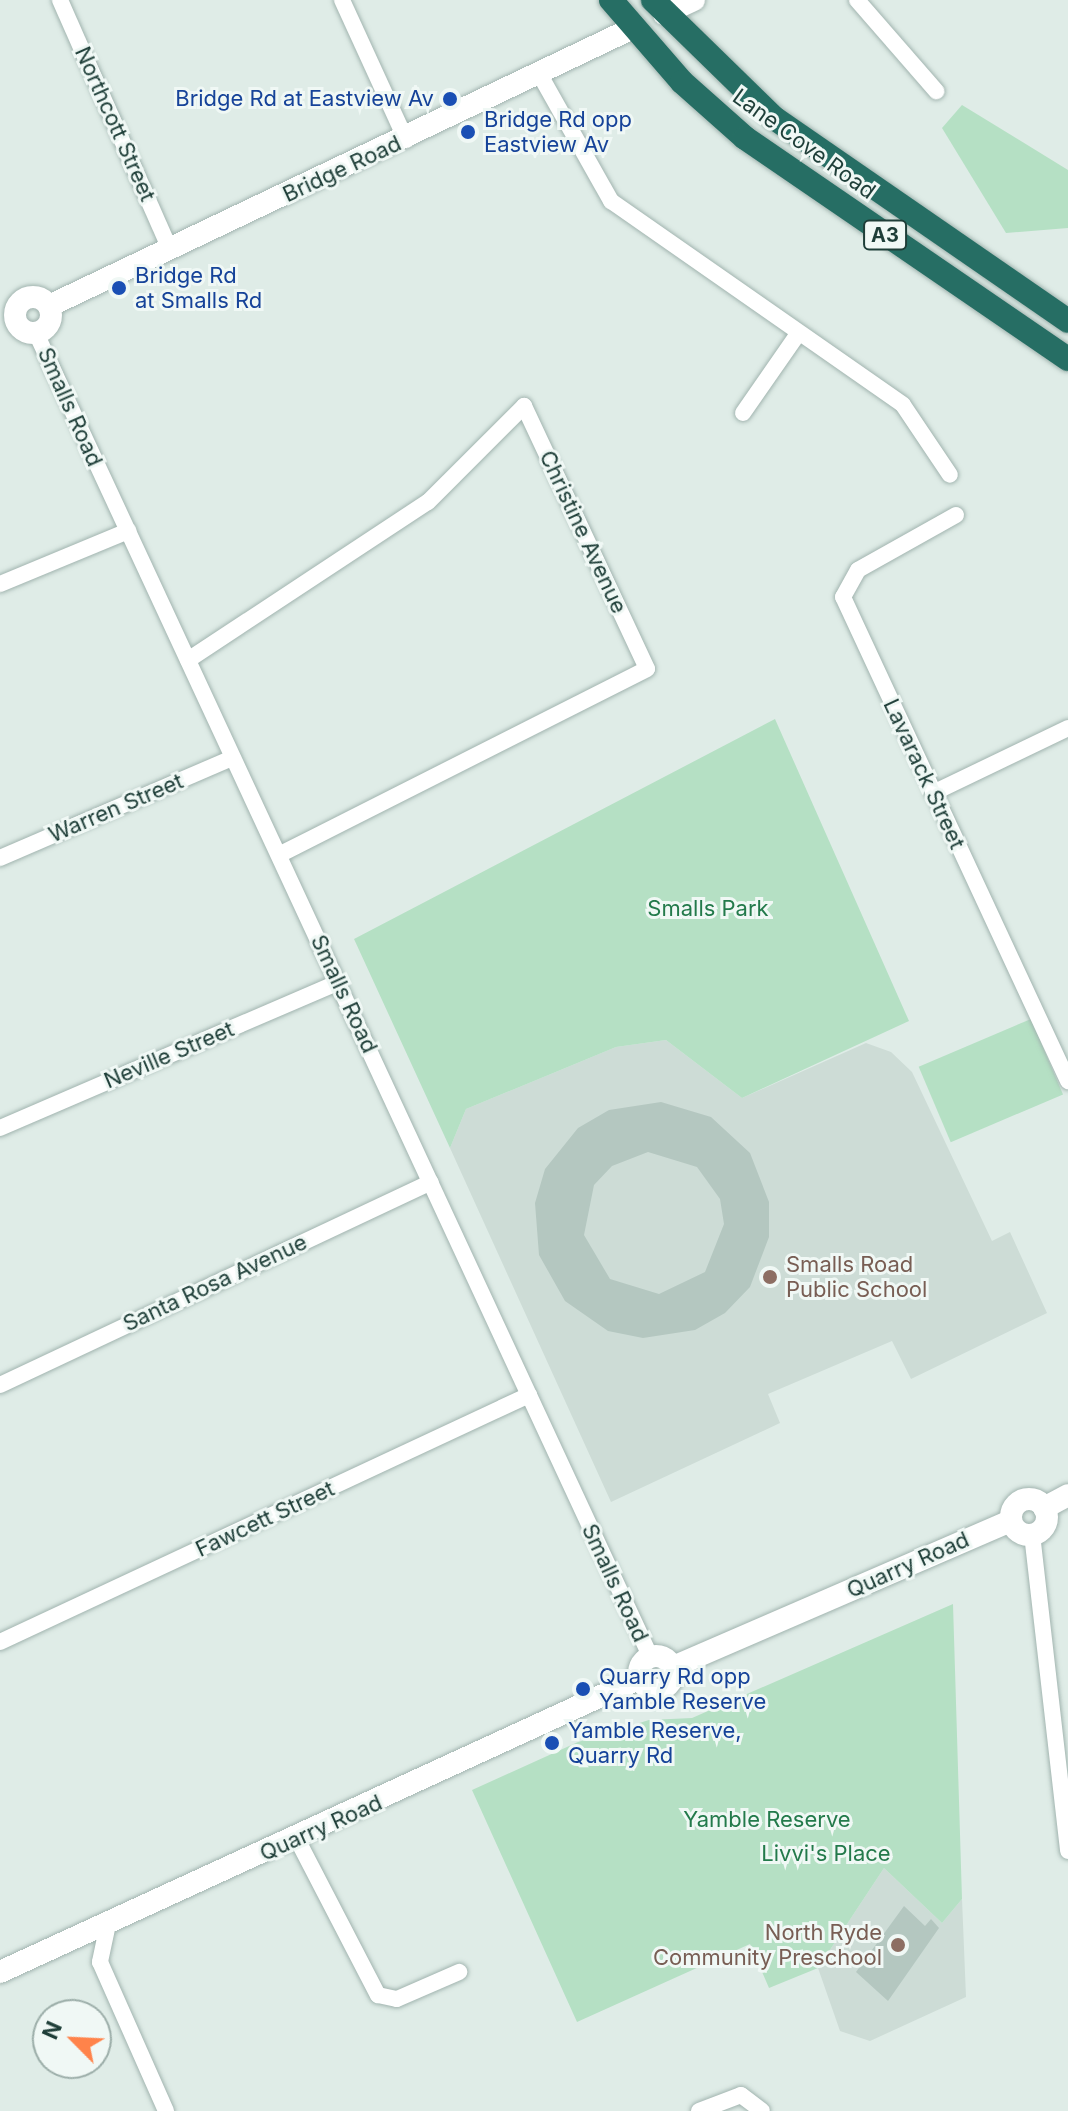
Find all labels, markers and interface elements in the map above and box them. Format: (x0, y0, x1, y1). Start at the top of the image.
street label: Northcott Street (69, 43, 161, 205)
street label: Lane Cove Road (728, 83, 880, 205)
place label: Bridge Rd at Eastview Av (175, 86, 434, 112)
marker: Bridge Rd at Eastview Av (441, 90, 459, 108)
place label: Bridge Rd opp Eastview Av (484, 106, 632, 158)
marker: Bridge Rd opp Eastview Av (459, 123, 477, 141)
street label: Bridge Road (279, 130, 405, 208)
road number: A3 (863, 219, 907, 251)
place label: Bridge Rd at Smalls Rd (135, 262, 262, 314)
marker: Bridge Rd at Smalls Rd (110, 279, 128, 297)
street label: Smalls Road (32, 344, 108, 470)
street label: Christine Avenue (534, 446, 632, 618)
street label: Lavarack Street (878, 695, 970, 853)
street label: Warren Street (45, 768, 187, 848)
park label: Smalls Park (647, 896, 769, 922)
street label: Smalls Road (305, 931, 383, 1057)
street label: Neville Street (100, 1016, 238, 1094)
street label: Santa Rosa Avenue (119, 1229, 311, 1337)
place label: Smalls Road Public School (786, 1251, 927, 1302)
marker: Smalls Road Public School (761, 1268, 779, 1286)
street label: Fawcett Street (191, 1475, 339, 1563)
street label: Smalls Road (576, 1520, 654, 1646)
street label: Quarry Road (843, 1526, 973, 1604)
place label: Quarry Rd opp Yamble Reserve (599, 1663, 766, 1714)
marker: Quarry Rd opp Yamble Reserve (574, 1680, 592, 1698)
place label: Yamble Reserve, Quarry Rd (568, 1717, 742, 1768)
marker: Yamble Reserve, Quarry Rd (543, 1734, 561, 1752)
street label: Quarry Road (256, 1789, 386, 1867)
park label: Yamble Reserve (683, 1807, 851, 1833)
park label: Livvi's Place (761, 1841, 891, 1867)
place label: North Ryde Community Preschool (653, 1919, 882, 1970)
marker: North Ryde Community Preschool (889, 1936, 907, 1954)
north arrow (32, 1999, 112, 2079)
text: N (37, 2017, 67, 2043)

